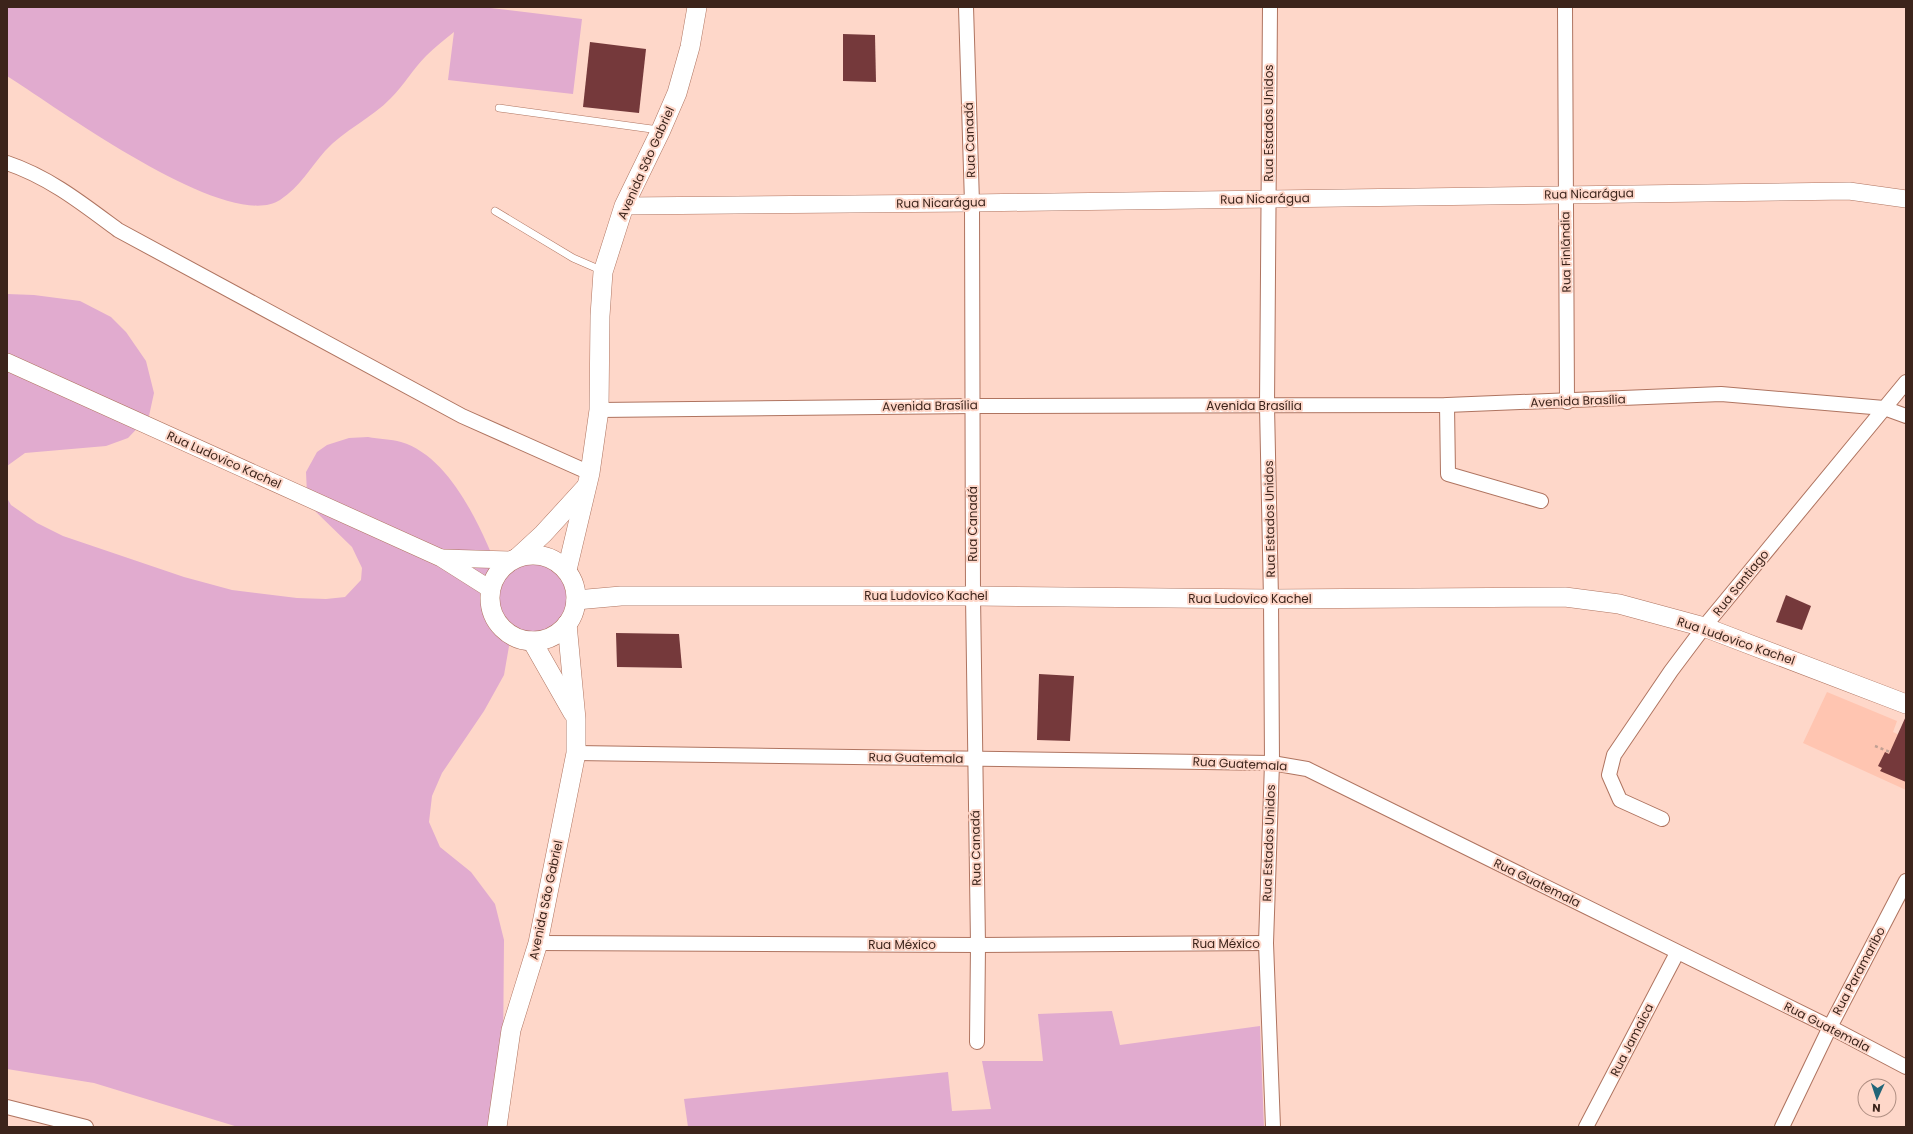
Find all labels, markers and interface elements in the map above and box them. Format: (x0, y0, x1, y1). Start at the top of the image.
street label: Rua Estados Unidos (1260, 64, 1277, 182)
street label: Rua Canadá (960, 102, 979, 178)
street label: Avenida São Gabriel (613, 104, 678, 222)
street label: Rua Nicarágua (1544, 184, 1634, 203)
street label: Rua Nicarágua (1220, 189, 1310, 208)
street label: Rua Nicarágua (896, 193, 986, 212)
street label: Rua Finlândia (1556, 211, 1575, 293)
street label: Avenida Brasília (1530, 390, 1626, 411)
street label: Avenida Brasília (882, 396, 978, 415)
street label: Avenida Brasília (1206, 397, 1302, 414)
street label: Rua Ludovico Kachel (164, 427, 284, 492)
street label: Rua Estados Unidos (1260, 460, 1279, 578)
street label: Rua Canadá (964, 486, 981, 562)
street label: Rua Santiago (1709, 546, 1773, 619)
street label: Rua Ludovico Kachel (864, 587, 988, 604)
street label: Rua Ludovico Kachel (1188, 590, 1312, 607)
street label: Rua Ludovico Kachel (1675, 612, 1797, 669)
street label: Rua Guatemala (868, 748, 964, 767)
street label: Rua Guatemala (1192, 753, 1288, 774)
street label: Rua Estados Unidos (1258, 784, 1279, 902)
street label: Rua Canadá (966, 810, 985, 886)
street label: Avenida São Gabriel (525, 839, 566, 961)
street label: Rua Guatemala (1491, 854, 1584, 911)
street label: Rua Paramaribo (1828, 923, 1889, 1018)
street label: Rua México (1192, 935, 1260, 952)
street label: Rua México (868, 936, 936, 953)
street label: Rua Guatemala (1781, 997, 1873, 1056)
street label: Rua Jamaica (1606, 1000, 1657, 1079)
north arrow (1857, 1078, 1897, 1118)
text: N (1872, 1100, 1881, 1116)

